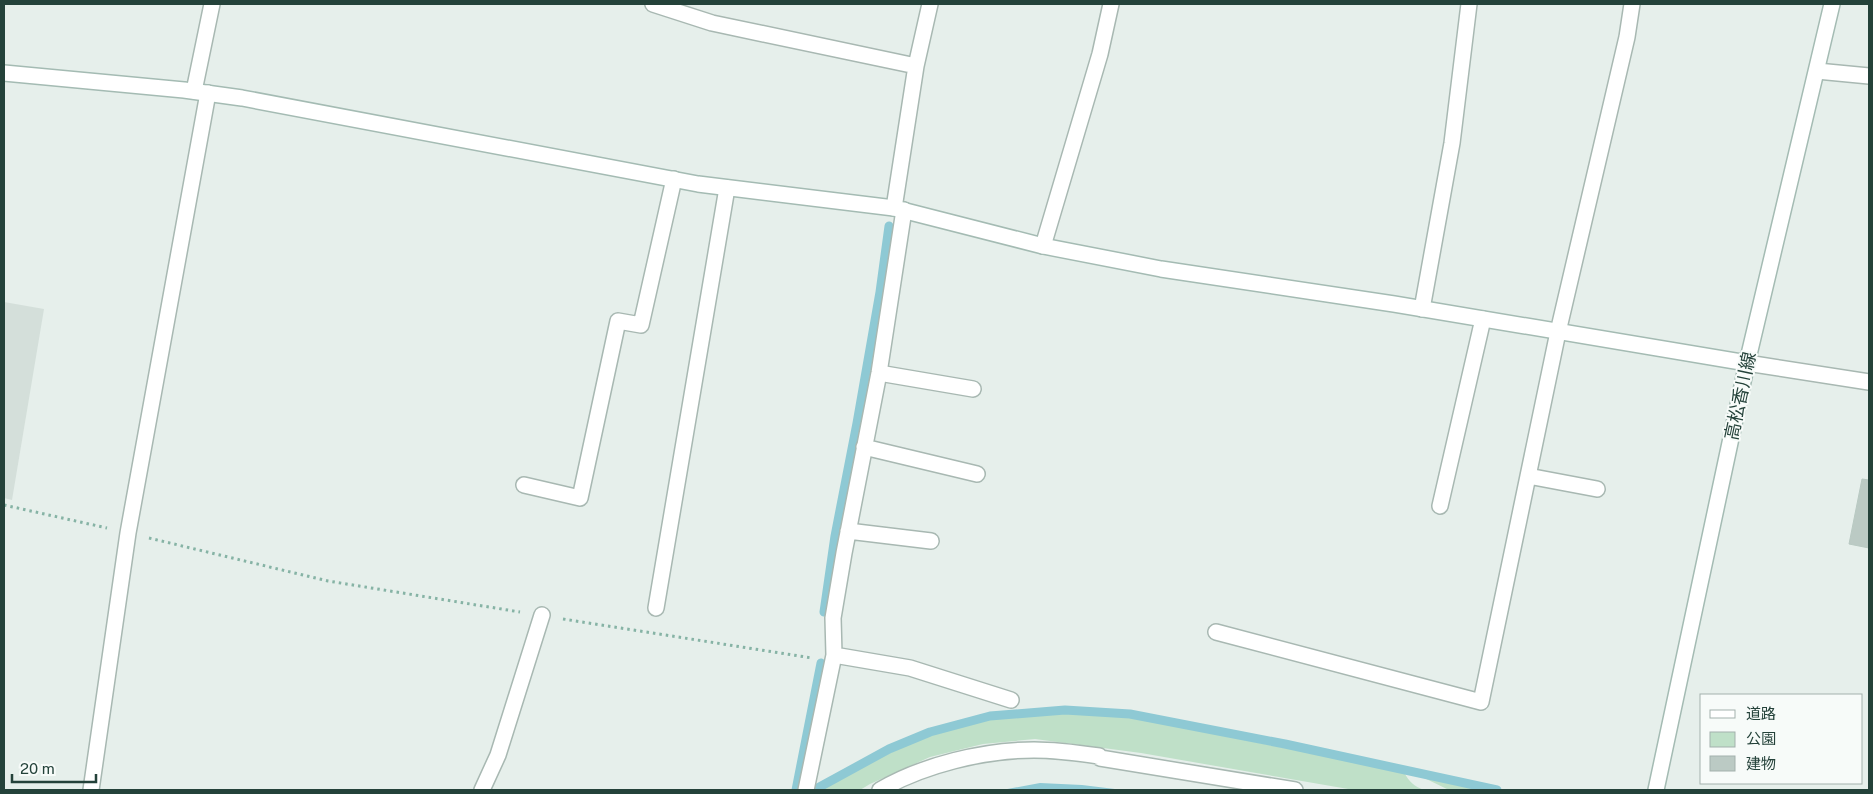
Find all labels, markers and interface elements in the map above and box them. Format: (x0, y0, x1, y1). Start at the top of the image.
street label: 高松香川線 (1720, 350, 1760, 442)
legend (1700, 694, 1863, 784)
text: 道路 (1746, 705, 1776, 722)
text: 公園 (1746, 730, 1776, 747)
scale bar (12, 752, 96, 784)
text: 建物 (1746, 755, 1776, 772)
text: 20 m (20, 760, 55, 777)

